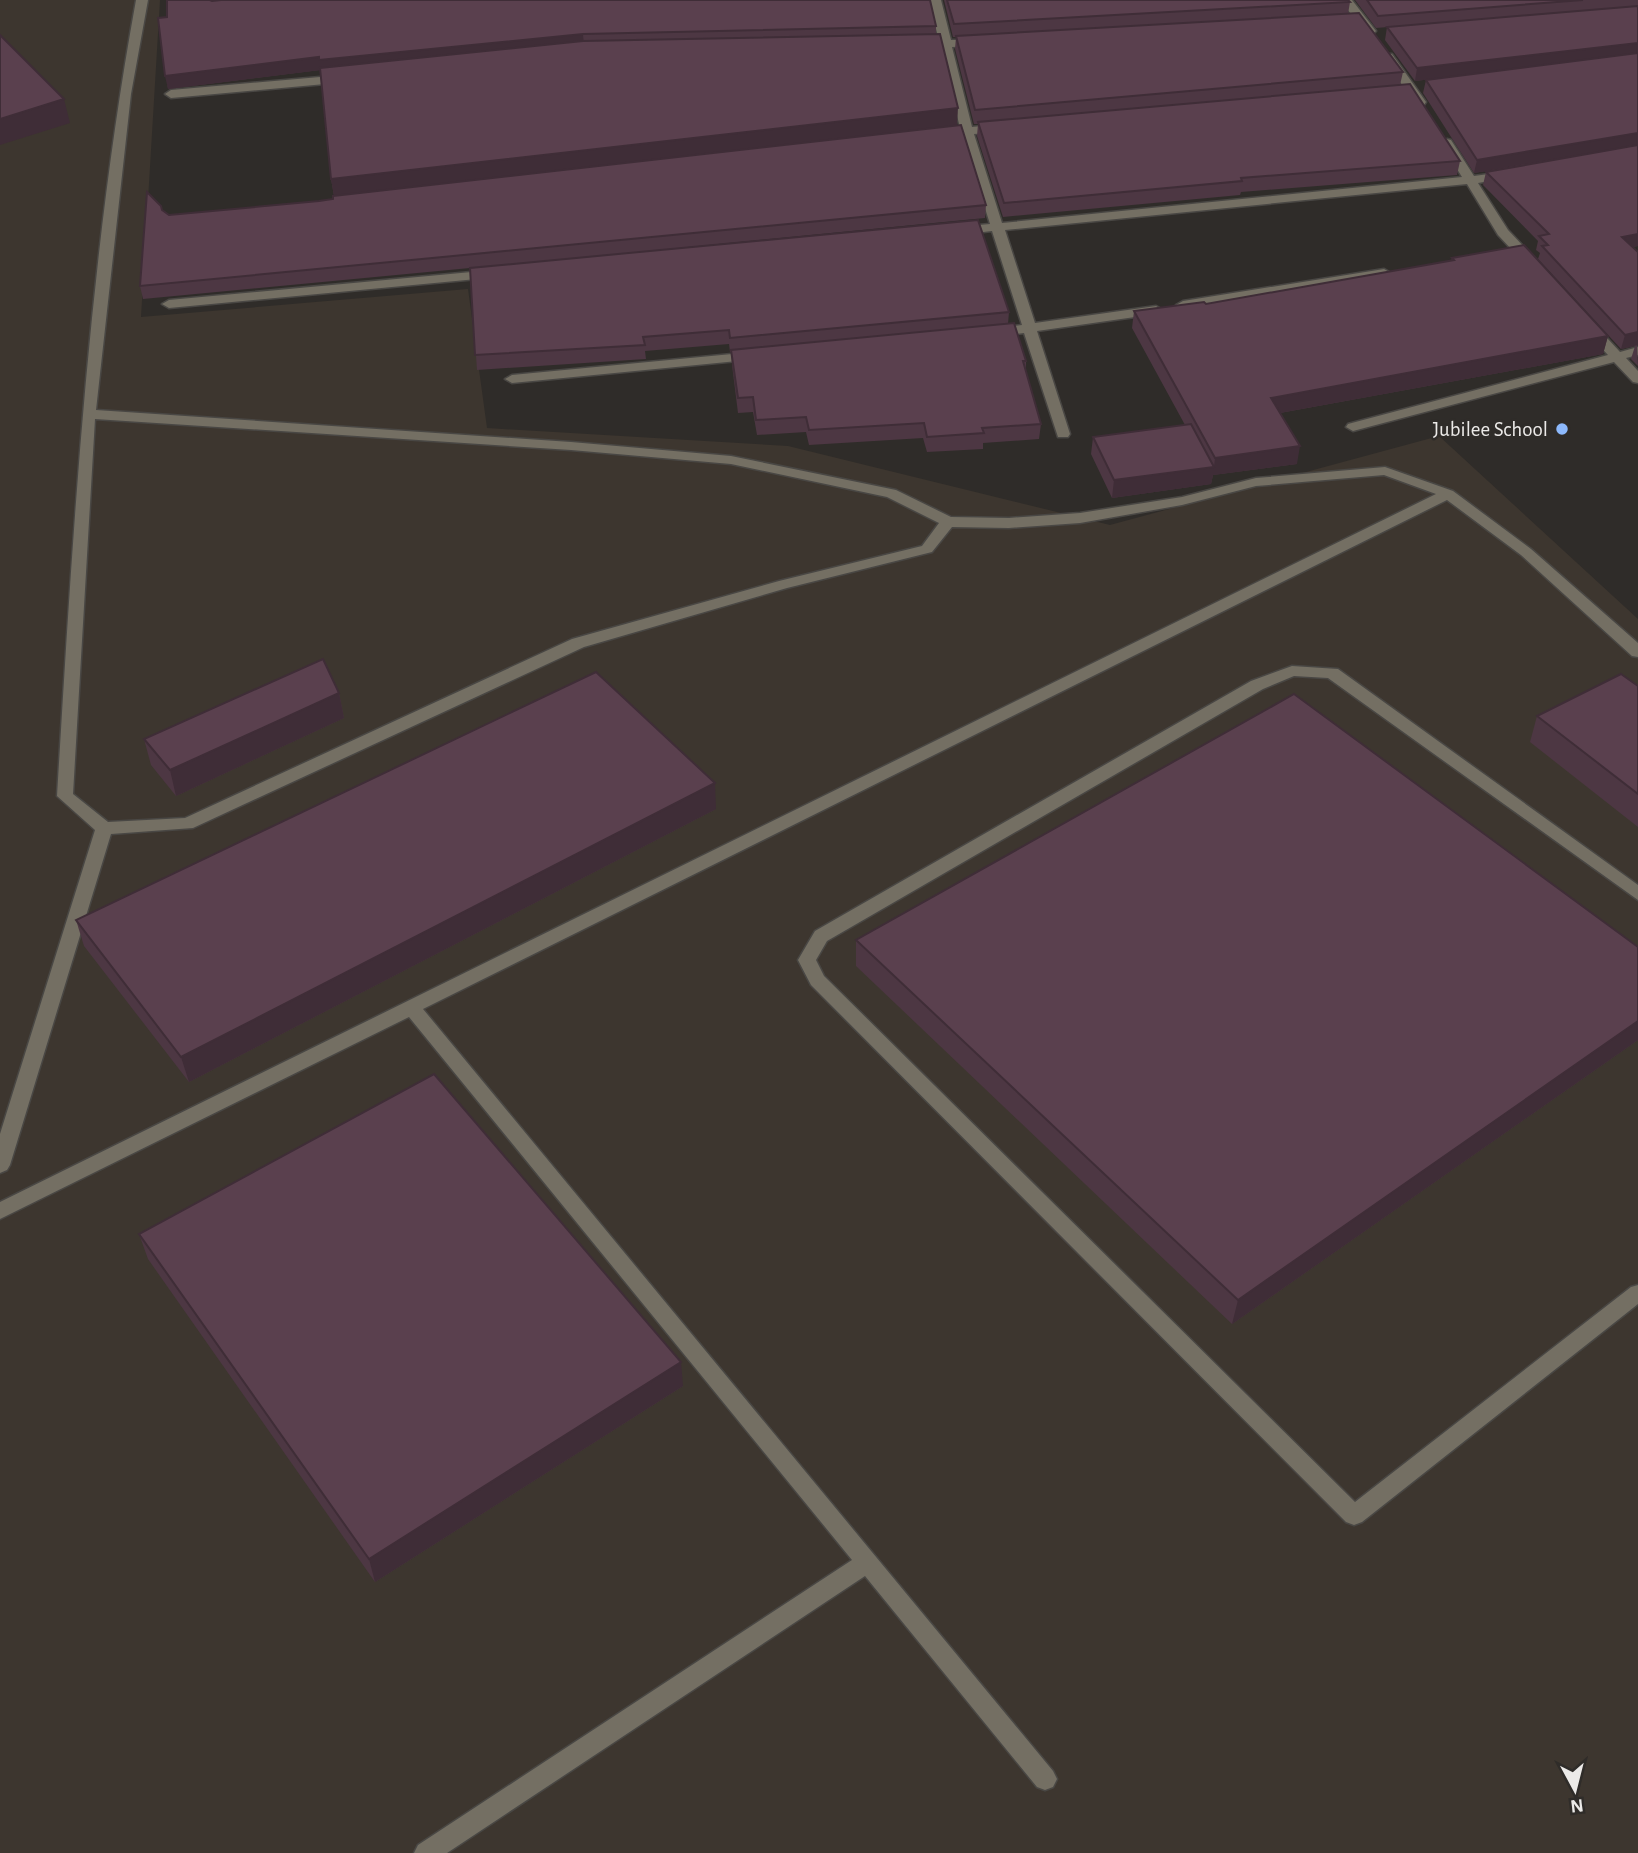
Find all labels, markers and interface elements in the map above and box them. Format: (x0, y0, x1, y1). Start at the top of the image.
place label: Jubilee School (1433, 419, 1548, 440)
marker: Jubilee School (1554, 421, 1570, 437)
north arrow (1540, 1755, 1610, 1825)
text: N (1569, 1795, 1585, 1816)

